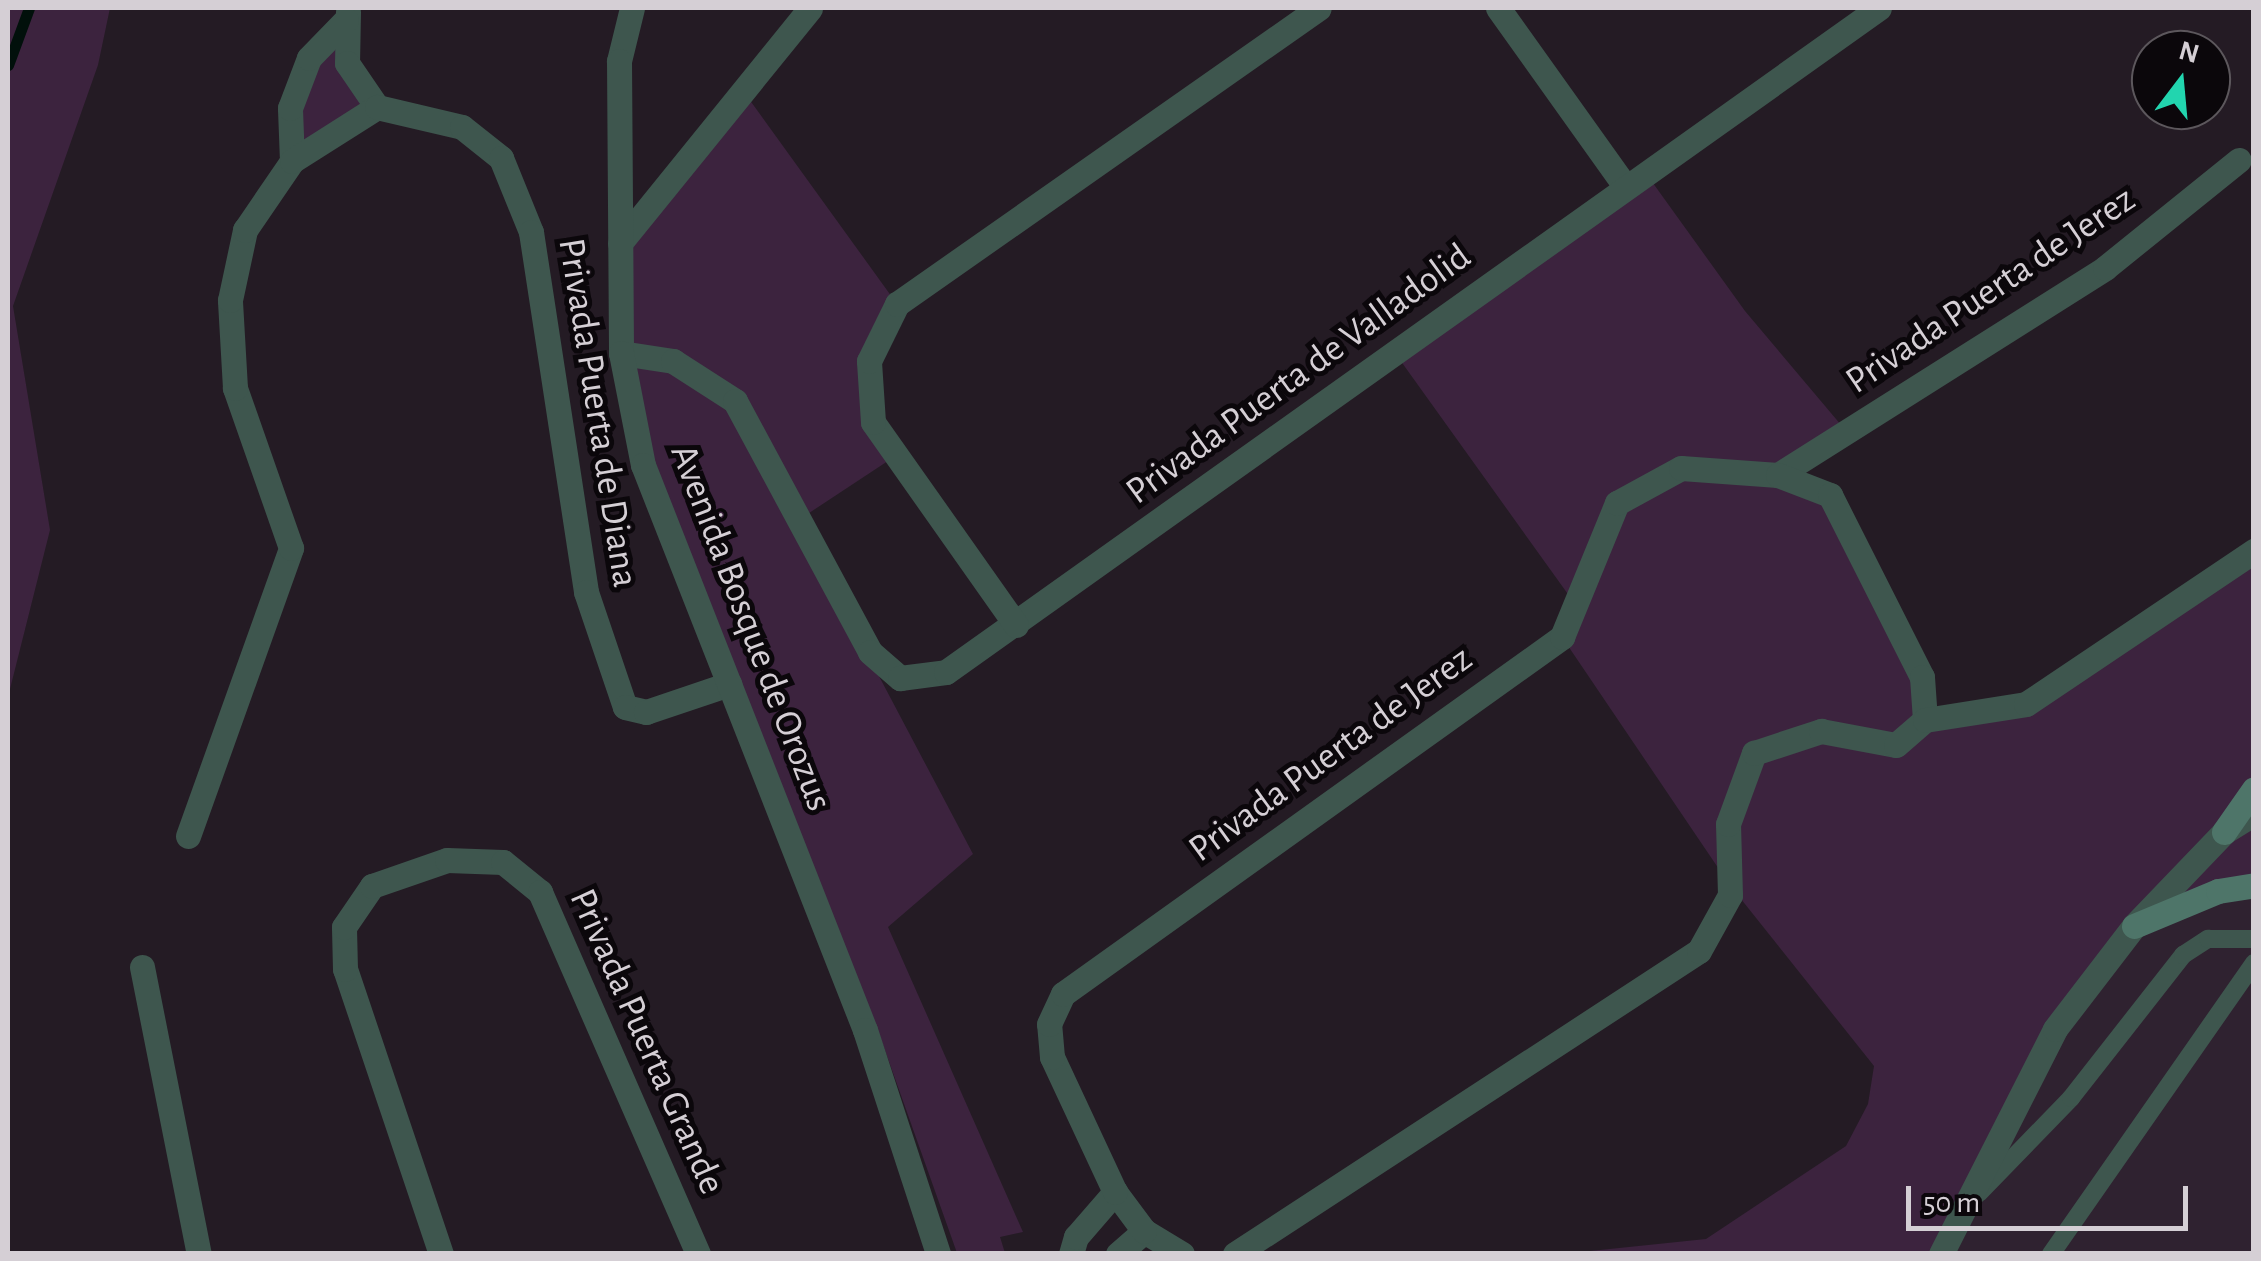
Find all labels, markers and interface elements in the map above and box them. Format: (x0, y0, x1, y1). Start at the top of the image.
north arrow (2131, 30, 2231, 130)
text: N (2176, 37, 2202, 69)
street label: Privada Puerta de Jerez (1838, 177, 2144, 405)
street label: Privada Puerta de Diana (547, 235, 647, 591)
street label: Privada Puerta de Valladolid (1118, 235, 1480, 515)
street label: Avenida Bosque de Orozus (659, 438, 841, 818)
street label: Privada Puerta de Jerez (1181, 637, 1481, 873)
street label: Privada Puerta Grande (558, 882, 734, 1202)
scale bar (1911, 1166, 2194, 1228)
text: 50 m (1923, 1188, 1980, 1218)

